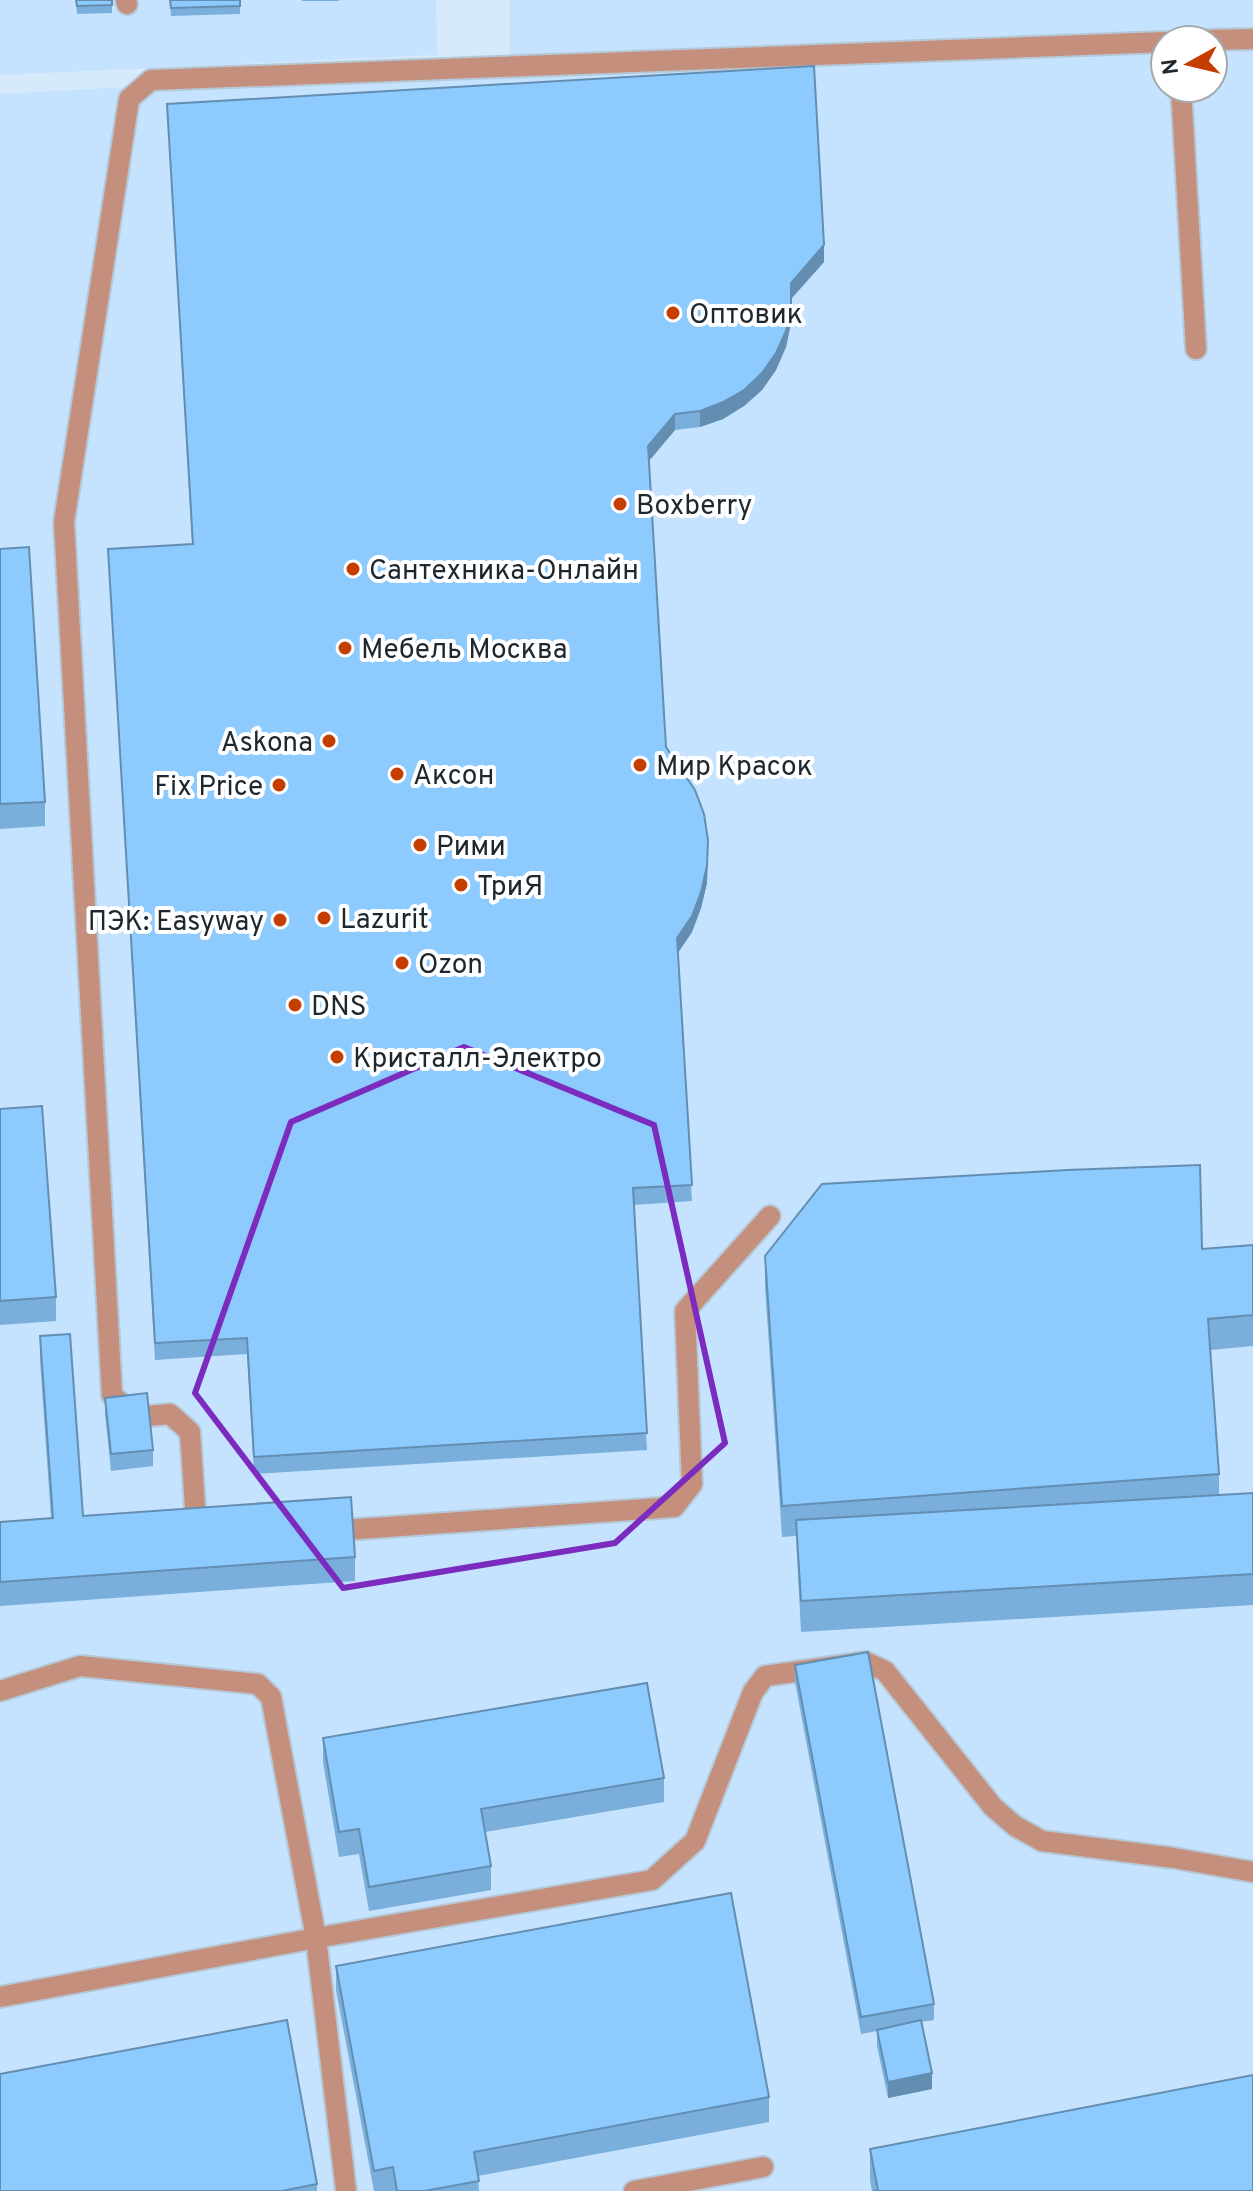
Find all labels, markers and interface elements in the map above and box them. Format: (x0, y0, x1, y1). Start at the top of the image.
north arrow (1149, 24, 1229, 104)
text: N (1157, 57, 1186, 76)
place label: Оптовик (689, 298, 803, 334)
marker: Оптовик (664, 304, 682, 322)
place label: Boxberry (636, 489, 752, 525)
marker: Boxberry (611, 495, 629, 513)
place label: Сантехника-Онлайн (369, 554, 639, 590)
marker: Сантехника-Онлайн (344, 560, 362, 578)
place label: Мебель Москва (361, 633, 567, 669)
marker: Мебель Москва (336, 639, 354, 657)
place label: Askona (221, 726, 313, 762)
marker: Askona (320, 732, 338, 750)
place label: Мир Красок (656, 750, 813, 786)
marker: Мир Красок (631, 756, 649, 774)
place label: Аксон (413, 759, 494, 795)
marker: Аксон (388, 765, 406, 783)
place label: Fix Price (154, 770, 263, 806)
marker: Fix Price (270, 776, 288, 794)
place label: Рими (436, 830, 506, 866)
marker: Рими (411, 836, 429, 854)
place label: ТриЯ (477, 870, 543, 906)
marker: ТриЯ (452, 876, 470, 894)
place label: Lazurit (340, 903, 429, 939)
place label: ПЭК: Easyway (88, 905, 264, 941)
marker: Lazurit (315, 909, 333, 927)
marker: ПЭК: Easyway (271, 911, 289, 929)
place label: Ozon (418, 948, 483, 984)
marker: Ozon (393, 954, 411, 972)
place label: DNS (311, 990, 367, 1026)
marker: DNS (286, 996, 304, 1014)
place label: Кристалл-Электро (353, 1042, 602, 1078)
marker: Кристалл-Электро (328, 1048, 346, 1066)

